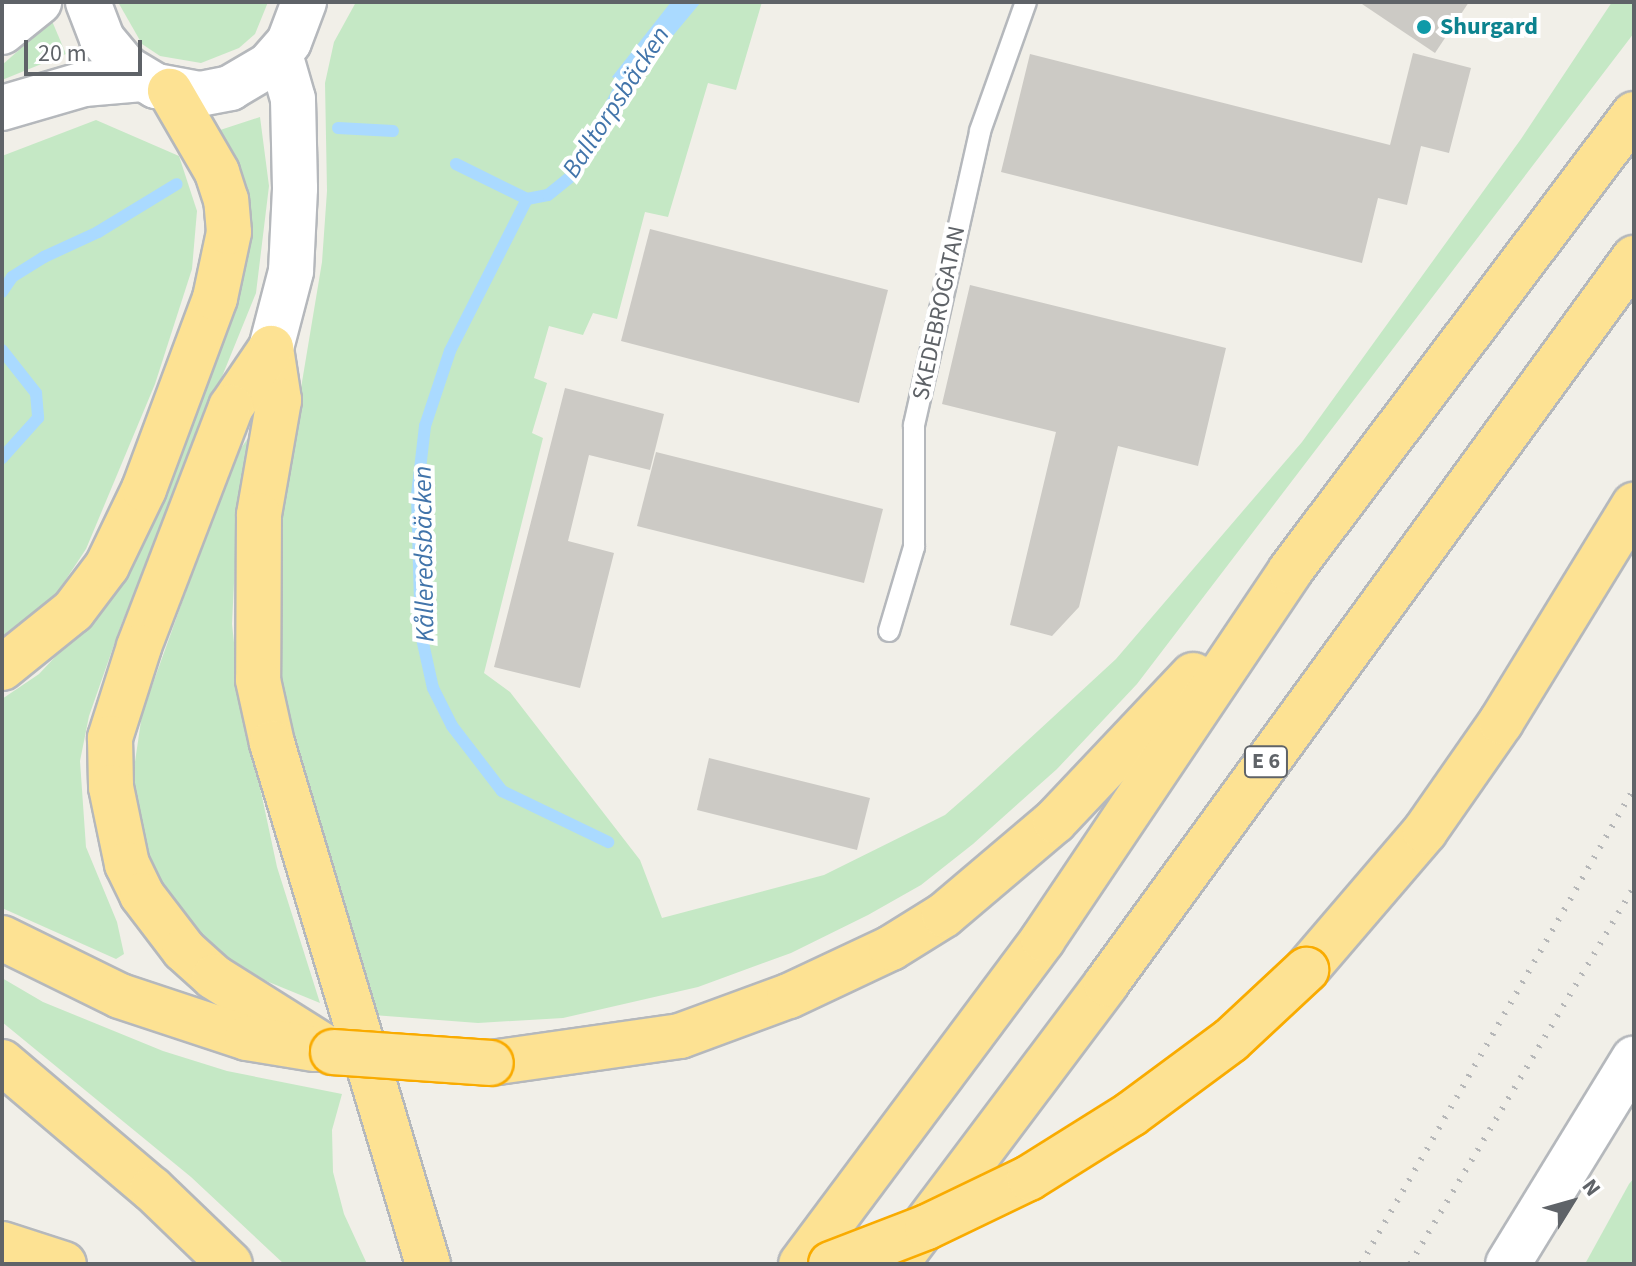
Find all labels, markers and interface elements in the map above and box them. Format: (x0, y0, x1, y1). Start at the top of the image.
place label: Shurgard (1440, 13, 1538, 41)
marker: Shurgard (1415, 18, 1433, 36)
water label: Balltorpsbäcken (556, 21, 676, 183)
scale bar (28, 24, 146, 74)
text: 20 m (38, 36, 87, 71)
street label: SKEDEBROGATAN (906, 223, 972, 403)
water label: Kålleredsbäcken (407, 466, 441, 642)
road number: E 6 (1242, 744, 1290, 780)
north arrow (1532, 1162, 1612, 1242)
text: N (1574, 1172, 1608, 1203)

